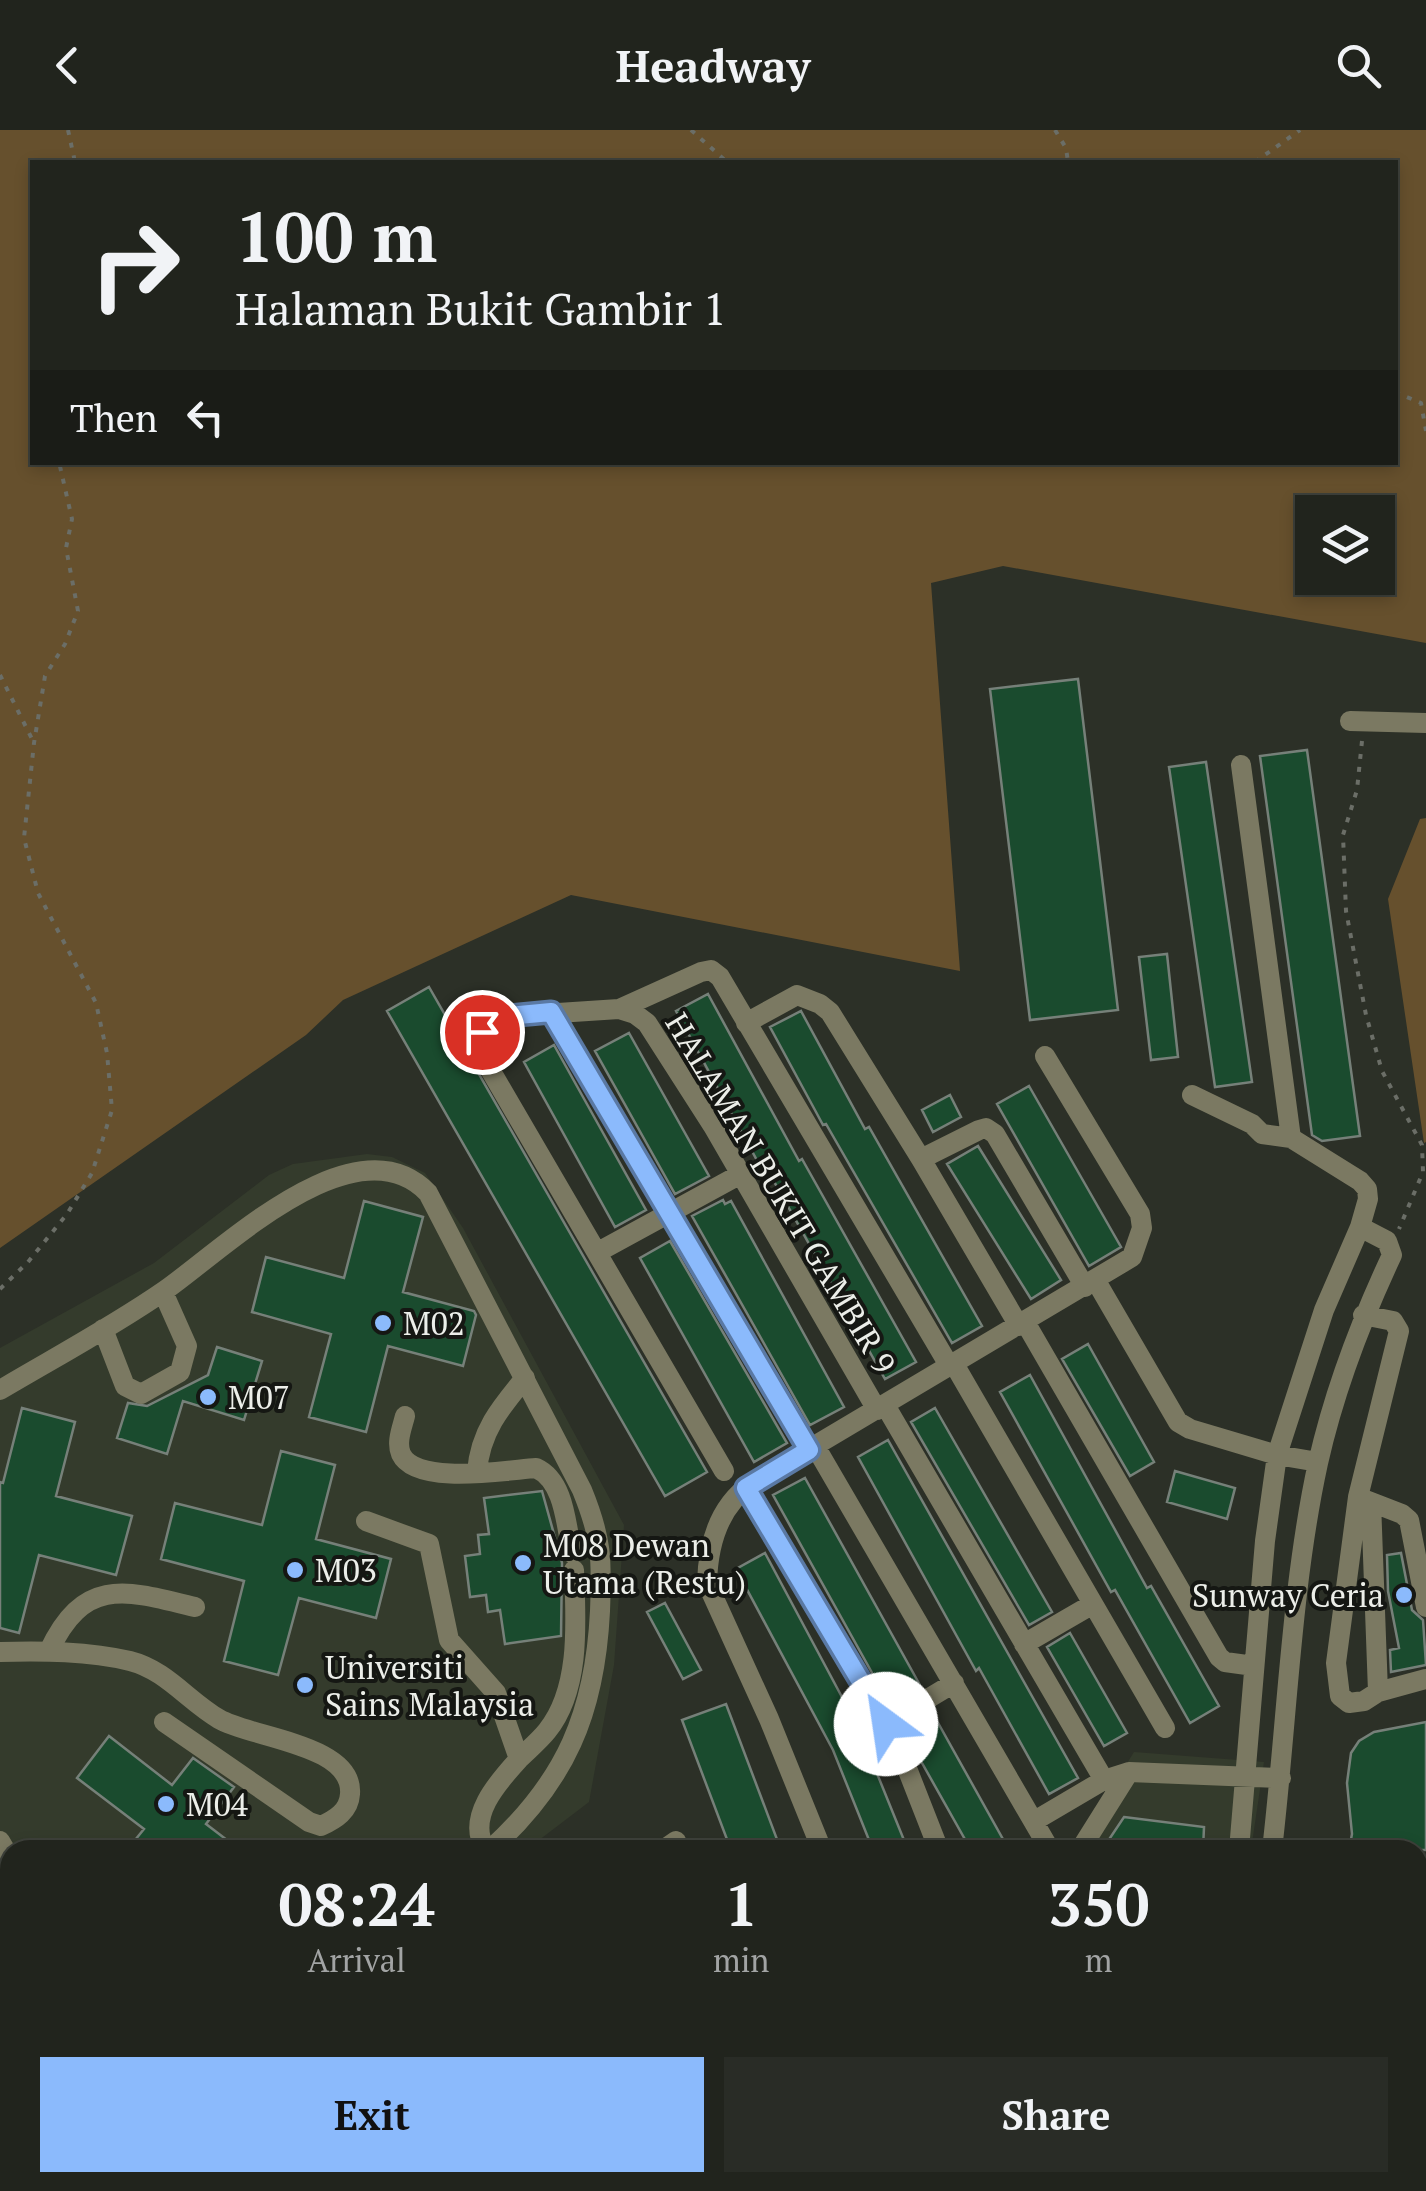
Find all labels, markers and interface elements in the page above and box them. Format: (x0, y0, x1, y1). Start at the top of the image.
text: Headway (616, 35, 810, 95)
icon: back (40, 38, 95, 93)
icon: search (1331, 38, 1386, 93)
text: 100 m (235, 189, 437, 282)
icon: right (70, 200, 200, 330)
text: Halaman Bukit Gambir 1 (235, 278, 727, 338)
icon: left (178, 390, 233, 445)
text: Then (70, 393, 158, 443)
map controls (1295, 495, 1395, 595)
button: layers (1295, 495, 1395, 595)
pin (440, 990, 525, 1075)
icon: arrive (455, 1005, 510, 1060)
street label: HALAMAN BUKIT GAMBIR 9 (656, 1005, 906, 1381)
place label: M02 (403, 1302, 465, 1344)
marker: M02 (372, 1312, 394, 1334)
place label: M07 (228, 1376, 290, 1418)
marker: M07 (197, 1386, 219, 1408)
place label: M08 Dewan Utama (Restu) (543, 1524, 746, 1603)
place label: M03 (315, 1549, 377, 1591)
marker: M08 Dewan Utama (Restu) (512, 1552, 534, 1574)
marker: M03 (284, 1559, 306, 1581)
place label: Sunway Ceria (1192, 1574, 1384, 1616)
marker: Sunway Ceria (1393, 1584, 1415, 1606)
place label: Universiti Sains Malaysia (325, 1646, 534, 1725)
position arrow (834, 1672, 938, 1776)
marker: Universiti Sains Malaysia (294, 1674, 316, 1696)
place label: M04 (186, 1783, 248, 1825)
marker: M04 (155, 1793, 177, 1815)
text: 08:24 (278, 1864, 435, 1943)
text: 1 (724, 1864, 758, 1943)
text: 350 (1048, 1864, 1150, 1943)
text: Arrival (308, 1939, 406, 1981)
text: min (713, 1939, 769, 1981)
text: m (1085, 1939, 1112, 1981)
button: Exit (40, 2057, 704, 2172)
button: Share (724, 2057, 1388, 2172)

